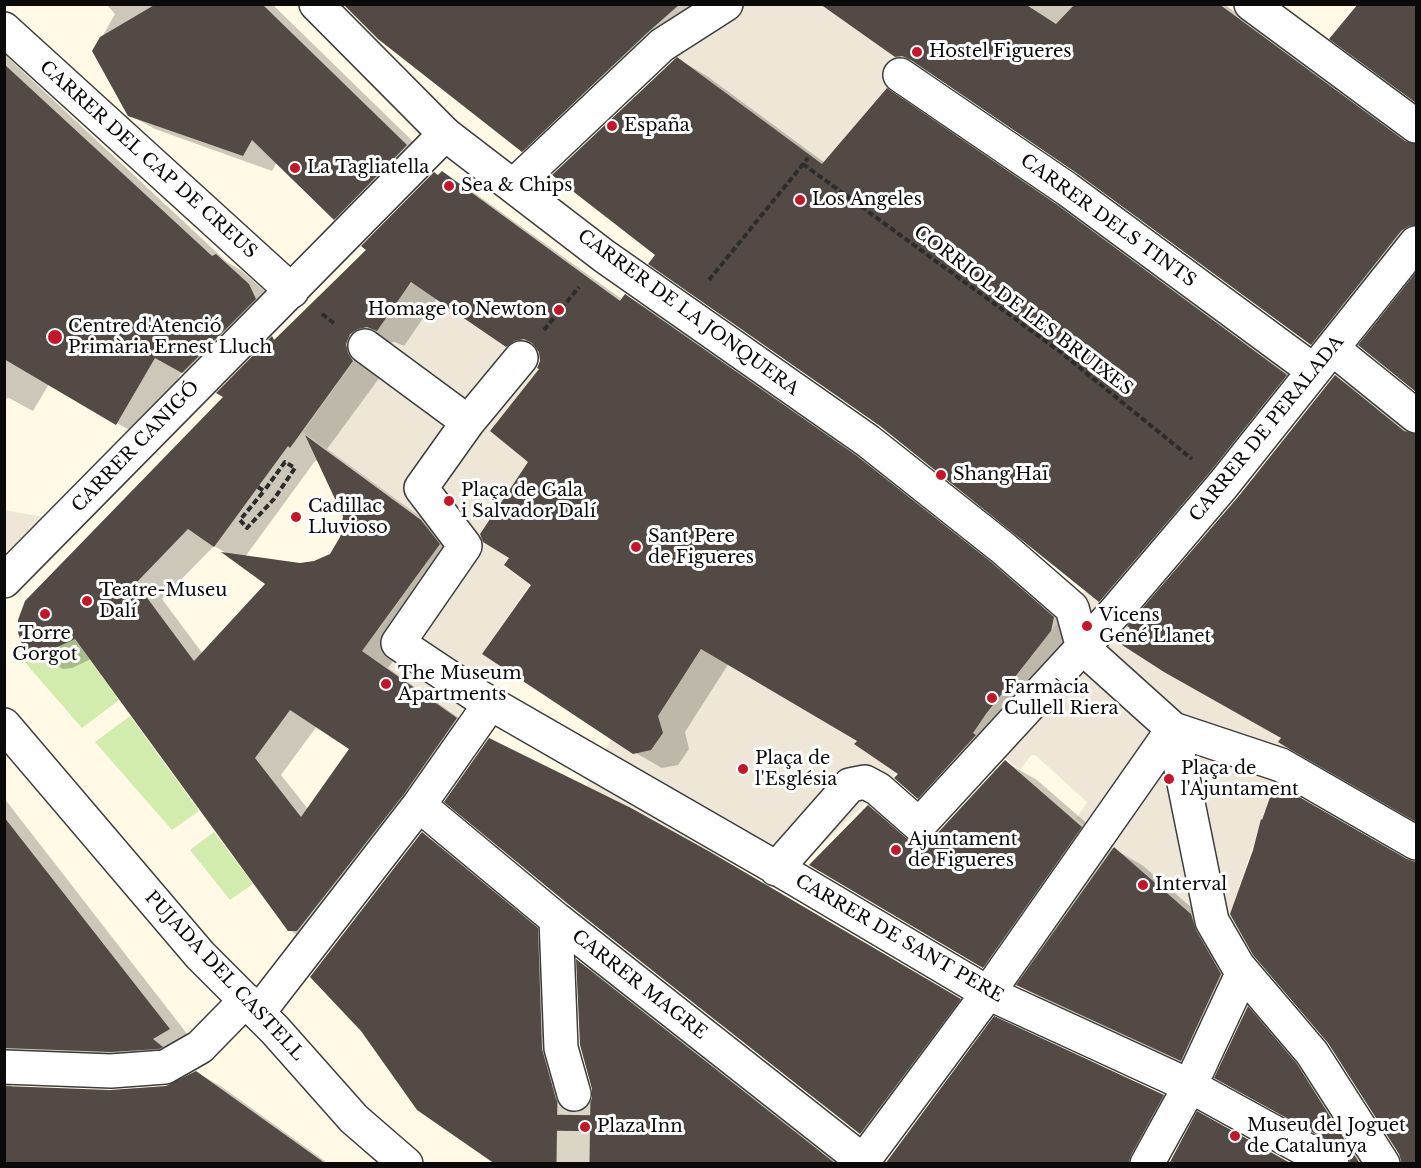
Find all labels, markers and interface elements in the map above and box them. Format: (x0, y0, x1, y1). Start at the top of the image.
place label: Hostel Figueres (929, 41, 1071, 63)
marker: Hostel Figueres (910, 45, 924, 59)
street label: CARRER DEL CAP DE CREUS (35, 57, 261, 263)
place label: España (624, 115, 690, 137)
marker: España (605, 119, 619, 133)
street label: CARRER DELS TINTS (1016, 150, 1200, 292)
place label: La Tagliatella (307, 157, 429, 179)
marker: La Tagliatella (288, 161, 302, 175)
place label: Sea & Chips (461, 175, 572, 197)
marker: Sea & Chips (442, 179, 456, 193)
place label: Los Angeles (812, 189, 922, 211)
marker: Los Angeles (793, 193, 807, 207)
street label: CORRIOL DE LES BRUIXES (909, 222, 1137, 400)
street label: CARRER DE LA JONQUERA (573, 225, 803, 401)
place label: Homage to Newton (368, 299, 547, 321)
marker: Homage to Newton (552, 303, 566, 317)
place label: Centre d'Atenció Primària Ernest Lluch (68, 316, 272, 358)
marker: Centre d'Atenció Primària Ernest Lluch (46, 328, 64, 346)
street label: CARRER DE PERALADA (1185, 332, 1349, 526)
street label: CARRER CANIGÓ (68, 377, 204, 517)
place label: Shang Haï (953, 464, 1048, 486)
marker: Shang Haï (934, 468, 948, 482)
place label: Plaça de Gala i Salvador Dalí (461, 480, 596, 522)
marker: Plaça de Gala i Salvador Dalí (442, 494, 456, 508)
place label: Cadillac Lluvioso (308, 496, 388, 538)
marker: Cadillac Lluvioso (289, 510, 303, 524)
place label: Sant Pere de Figueres (648, 526, 754, 568)
marker: Sant Pere de Figueres (629, 540, 643, 554)
place label: Teatre-Museu Dalí (99, 580, 227, 622)
marker: Teatre-Museu Dalí (80, 594, 94, 608)
place label: Vicens Gené Llanet (1099, 605, 1211, 648)
marker: Torre Gorgot (38, 607, 52, 621)
marker: Vicens Gené Llanet (1080, 619, 1094, 633)
place label: Torre Gorgot (12, 623, 78, 666)
place label: The Museum Apartments (398, 663, 521, 706)
marker: The Museum Apartments (379, 677, 393, 691)
place label: Farmàcia Cullell Riera (1004, 677, 1119, 720)
marker: Farmàcia Cullell Riera (985, 691, 999, 705)
place label: Plaça de l'Església (755, 748, 837, 790)
place label: Plaça de l'Ajuntament (1181, 758, 1299, 800)
marker: Plaça de l'Església (736, 762, 750, 776)
marker: Plaça de l'Ajuntament (1162, 772, 1176, 786)
place label: Ajuntament de Figueres (908, 829, 1017, 872)
marker: Ajuntament de Figueres (889, 843, 903, 857)
street label: CARRER DE SANT PERE (791, 870, 1007, 1008)
place label: Interval (1155, 874, 1227, 896)
marker: Interval (1136, 878, 1150, 892)
street label: PUJADA DEL CASTELL (140, 887, 308, 1065)
street label: CARRER MAGRE (567, 926, 711, 1044)
place label: Museu del Joguet de Catalunya (1247, 1115, 1406, 1158)
place label: Plaza Inn (597, 1116, 683, 1138)
marker: Plaza Inn (578, 1120, 592, 1134)
marker: Museu del Joguet de Catalunya (1228, 1129, 1242, 1143)

